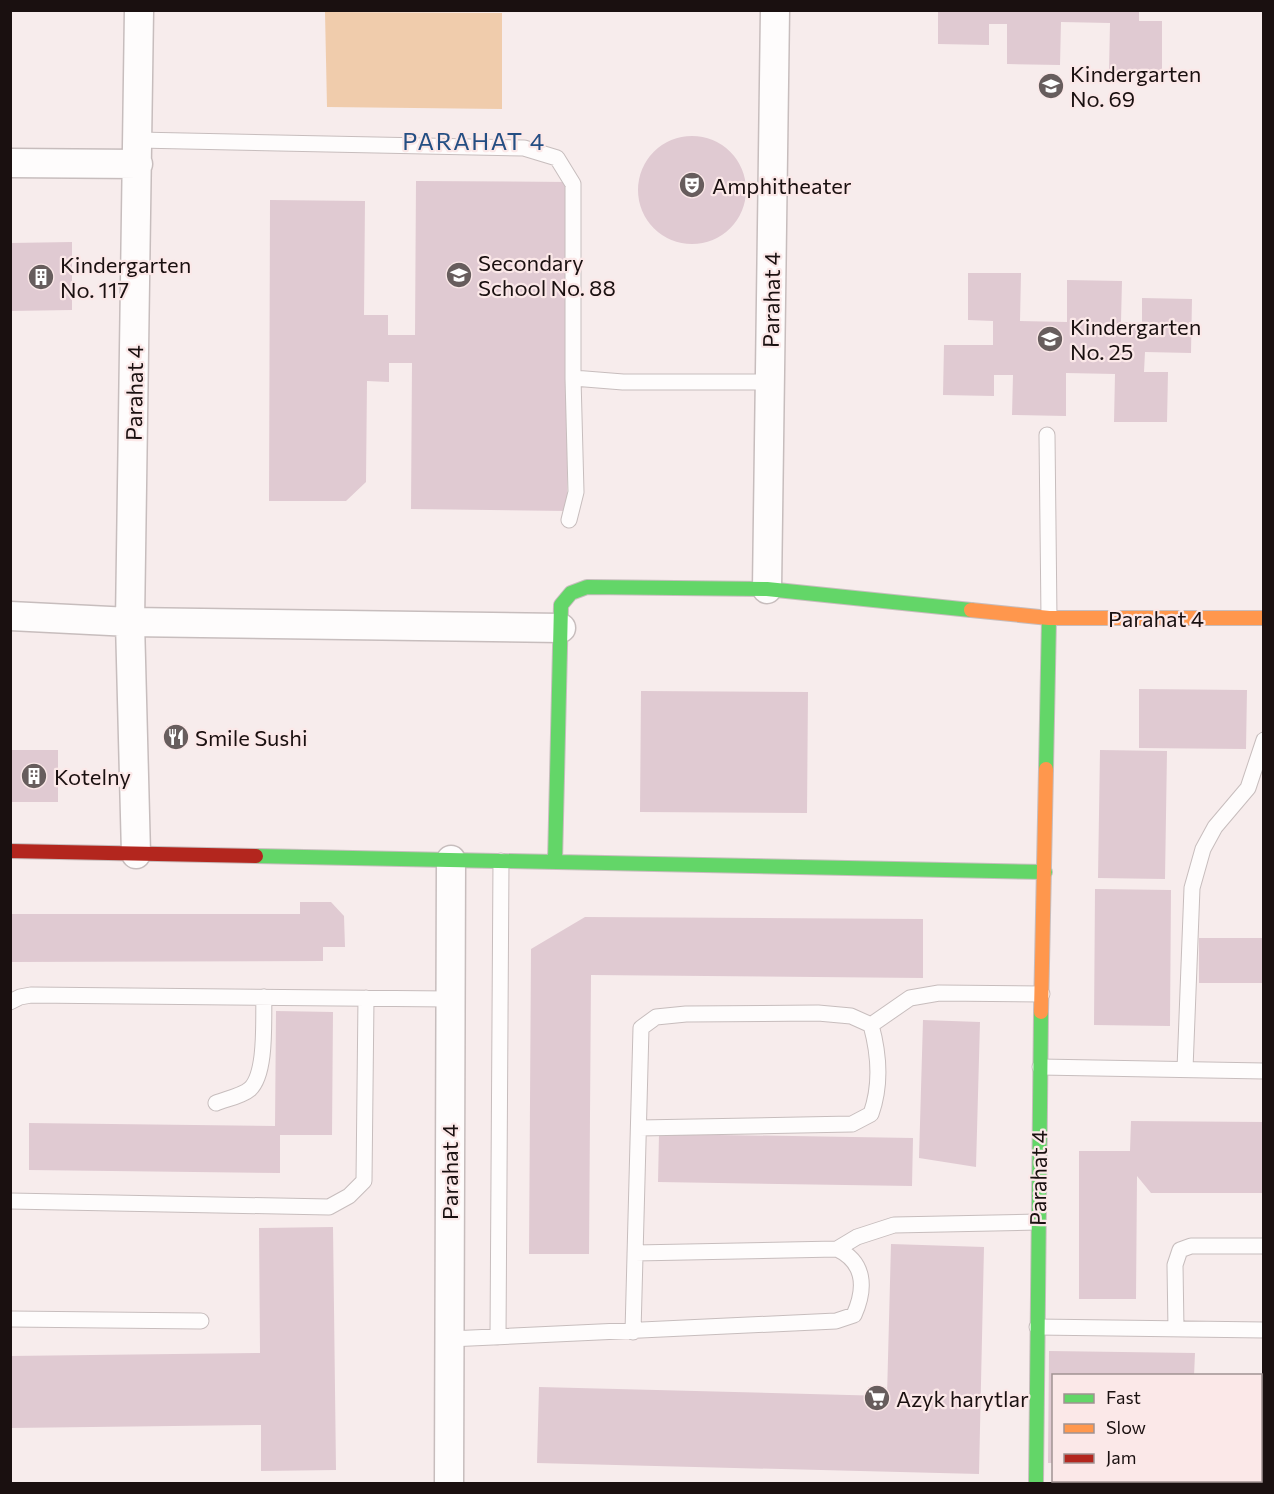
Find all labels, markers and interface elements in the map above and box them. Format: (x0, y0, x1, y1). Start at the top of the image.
place label: Kindergarten No. 69 (1070, 60, 1201, 112)
school or university icon: Kindergarten No. 69 (1036, 71, 1066, 101)
district label: PARAHAT 4 (402, 126, 546, 155)
theatre icon: Amphitheater (677, 170, 707, 200)
place label: Amphitheater (712, 172, 852, 199)
place label: Secondary School No. 88 (478, 249, 616, 301)
place label: Kindergarten No. 117 (60, 251, 191, 303)
street label: Parahat 4 (757, 252, 785, 348)
school or university icon: Secondary School No. 88 (444, 260, 474, 290)
building icon: Kindergarten No. 117 (26, 262, 56, 292)
place label: Kindergarten No. 25 (1070, 313, 1201, 365)
school or university icon: Kindergarten No. 25 (1035, 324, 1065, 354)
street label: Parahat 4 (120, 345, 148, 441)
street label: Parahat 4 (1108, 605, 1204, 632)
restaurant icon: Smile Sushi (161, 722, 191, 752)
place label: Smile Sushi (195, 724, 308, 751)
building icon: Kotelny (19, 761, 49, 791)
place label: Kotelny (54, 763, 131, 790)
street label: Parahat 4 (436, 1124, 463, 1220)
street label: Parahat 4 (1024, 1130, 1052, 1226)
legend (1052, 1374, 1262, 1482)
supermarket icon: Azyk harytlar (862, 1383, 892, 1413)
place label: Azyk harytlar (896, 1385, 1029, 1412)
text: Fast (1106, 1386, 1141, 1408)
text: Slow (1106, 1416, 1146, 1438)
text: Jam (1106, 1446, 1136, 1468)

